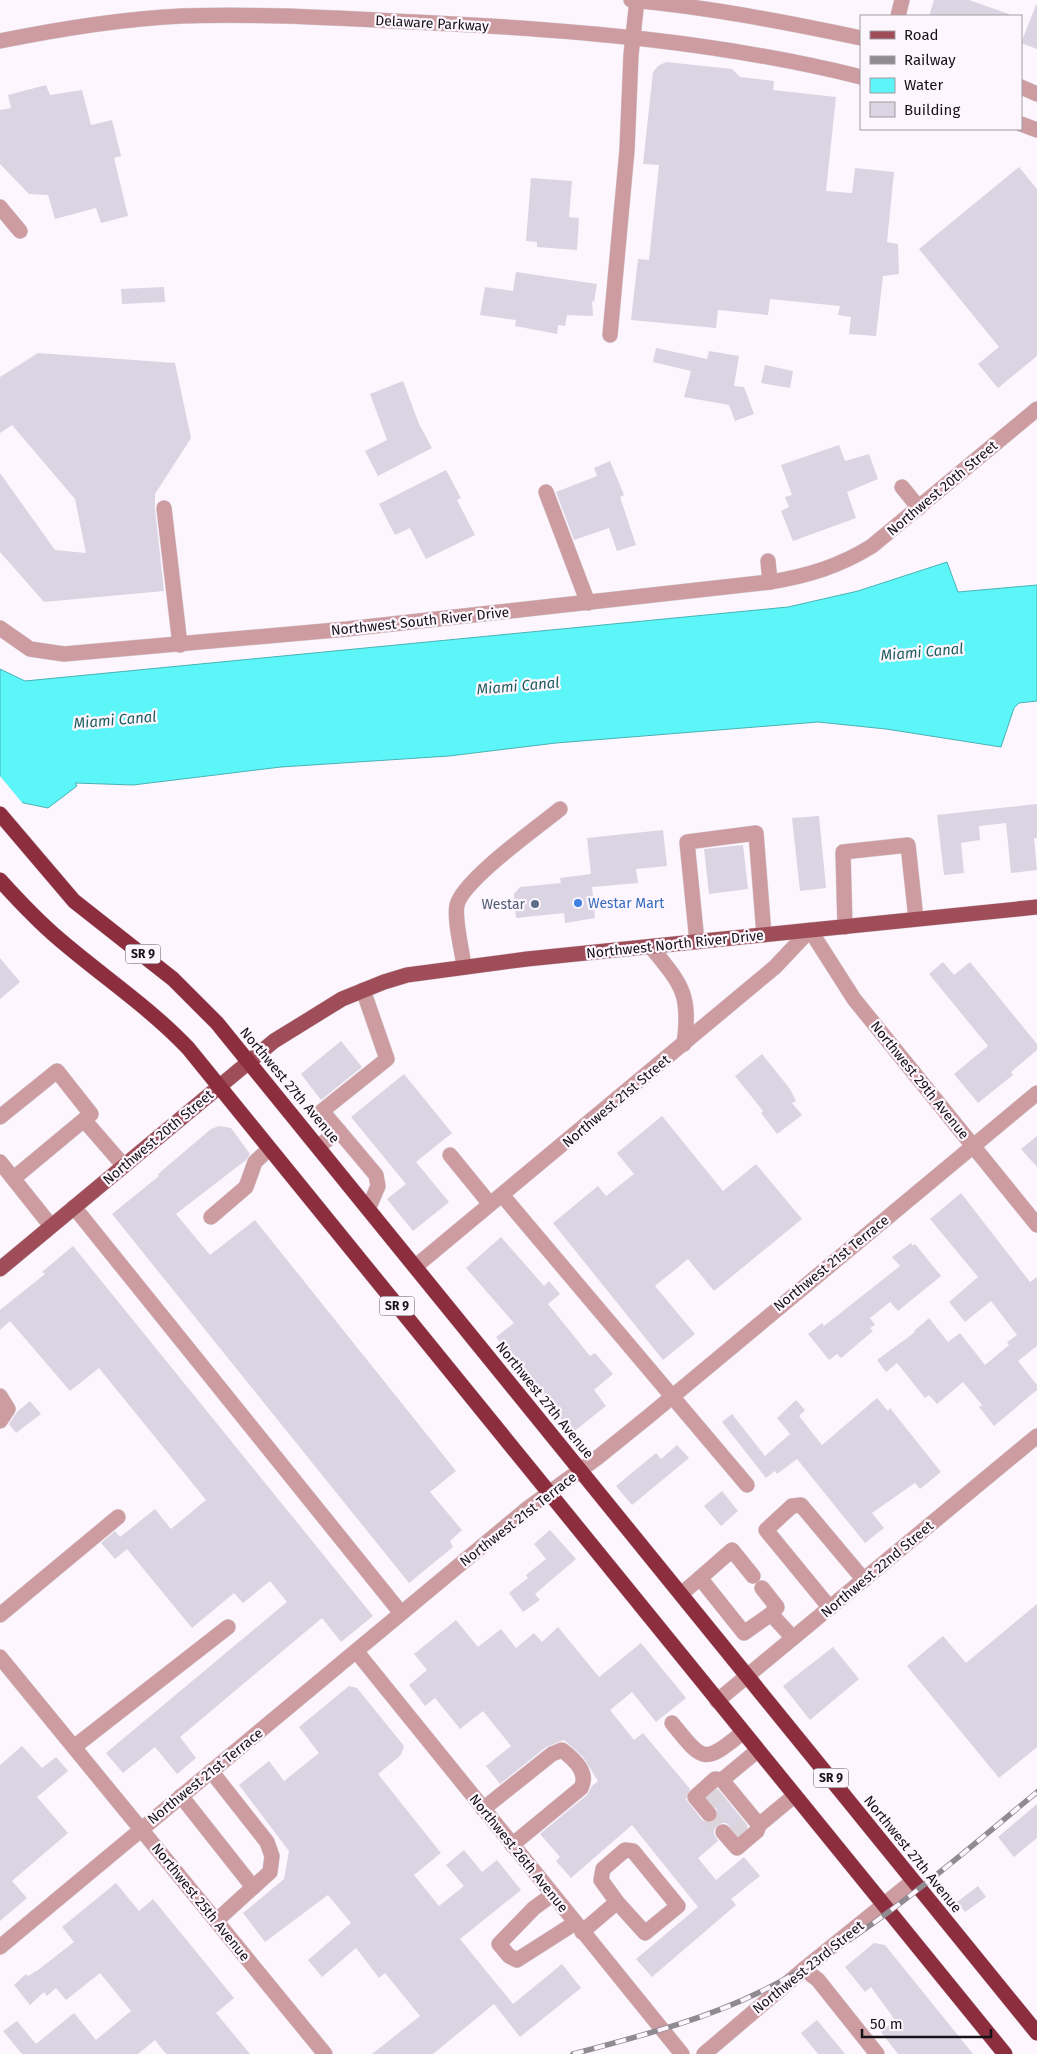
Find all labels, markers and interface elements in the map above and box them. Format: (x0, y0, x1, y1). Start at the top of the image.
street label: Delaware Parkway (375, 12, 489, 35)
legend (860, 15, 1022, 130)
text: Road (904, 26, 939, 44)
text: Railway (904, 51, 956, 69)
text: Water (904, 76, 943, 94)
text: Building (904, 101, 960, 119)
street label: Northwest 20th Street (884, 437, 1002, 540)
street label: Northwest South River Drive (330, 604, 510, 639)
water label: Miami Canal (880, 639, 964, 665)
water label: Miami Canal (476, 673, 560, 699)
water label: Miami Canal (73, 707, 157, 733)
place label: Westar Mart (588, 895, 665, 912)
place label: Westar (481, 896, 526, 913)
marker: Westar Mart (572, 897, 584, 909)
marker: Westar (529, 898, 541, 910)
street label: Northwest North River Drive (585, 927, 765, 962)
road number: SR 9 (126, 944, 160, 964)
street label: Northwest 29th Avenue (867, 1018, 972, 1143)
street label: Northwest 27th Avenue (236, 1024, 343, 1147)
street label: Northwest 21st Street (559, 1051, 674, 1151)
street label: Northwest 20th Street (100, 1086, 218, 1189)
street label: Northwest 21st Terrace (770, 1212, 892, 1315)
road number: SR 9 (380, 1296, 414, 1315)
street label: Northwest 27th Avenue (492, 1338, 597, 1462)
street label: Northwest 21st Terrace (457, 1469, 580, 1570)
street label: Northwest 22nd Street (818, 1517, 938, 1621)
street label: Northwest 21st Terrace (144, 1725, 266, 1828)
road number: SR 9 (814, 1769, 848, 1788)
street label: Northwest 26th Avenue (466, 1791, 572, 1916)
street label: Northwest 27th Avenue (860, 1792, 965, 1916)
street label: Northwest 25th Avenue (148, 1840, 253, 1965)
street label: Northwest 23rd Street (749, 1917, 868, 2018)
scale bar (862, 2006, 991, 2038)
text: 50 m (870, 2015, 903, 2033)

